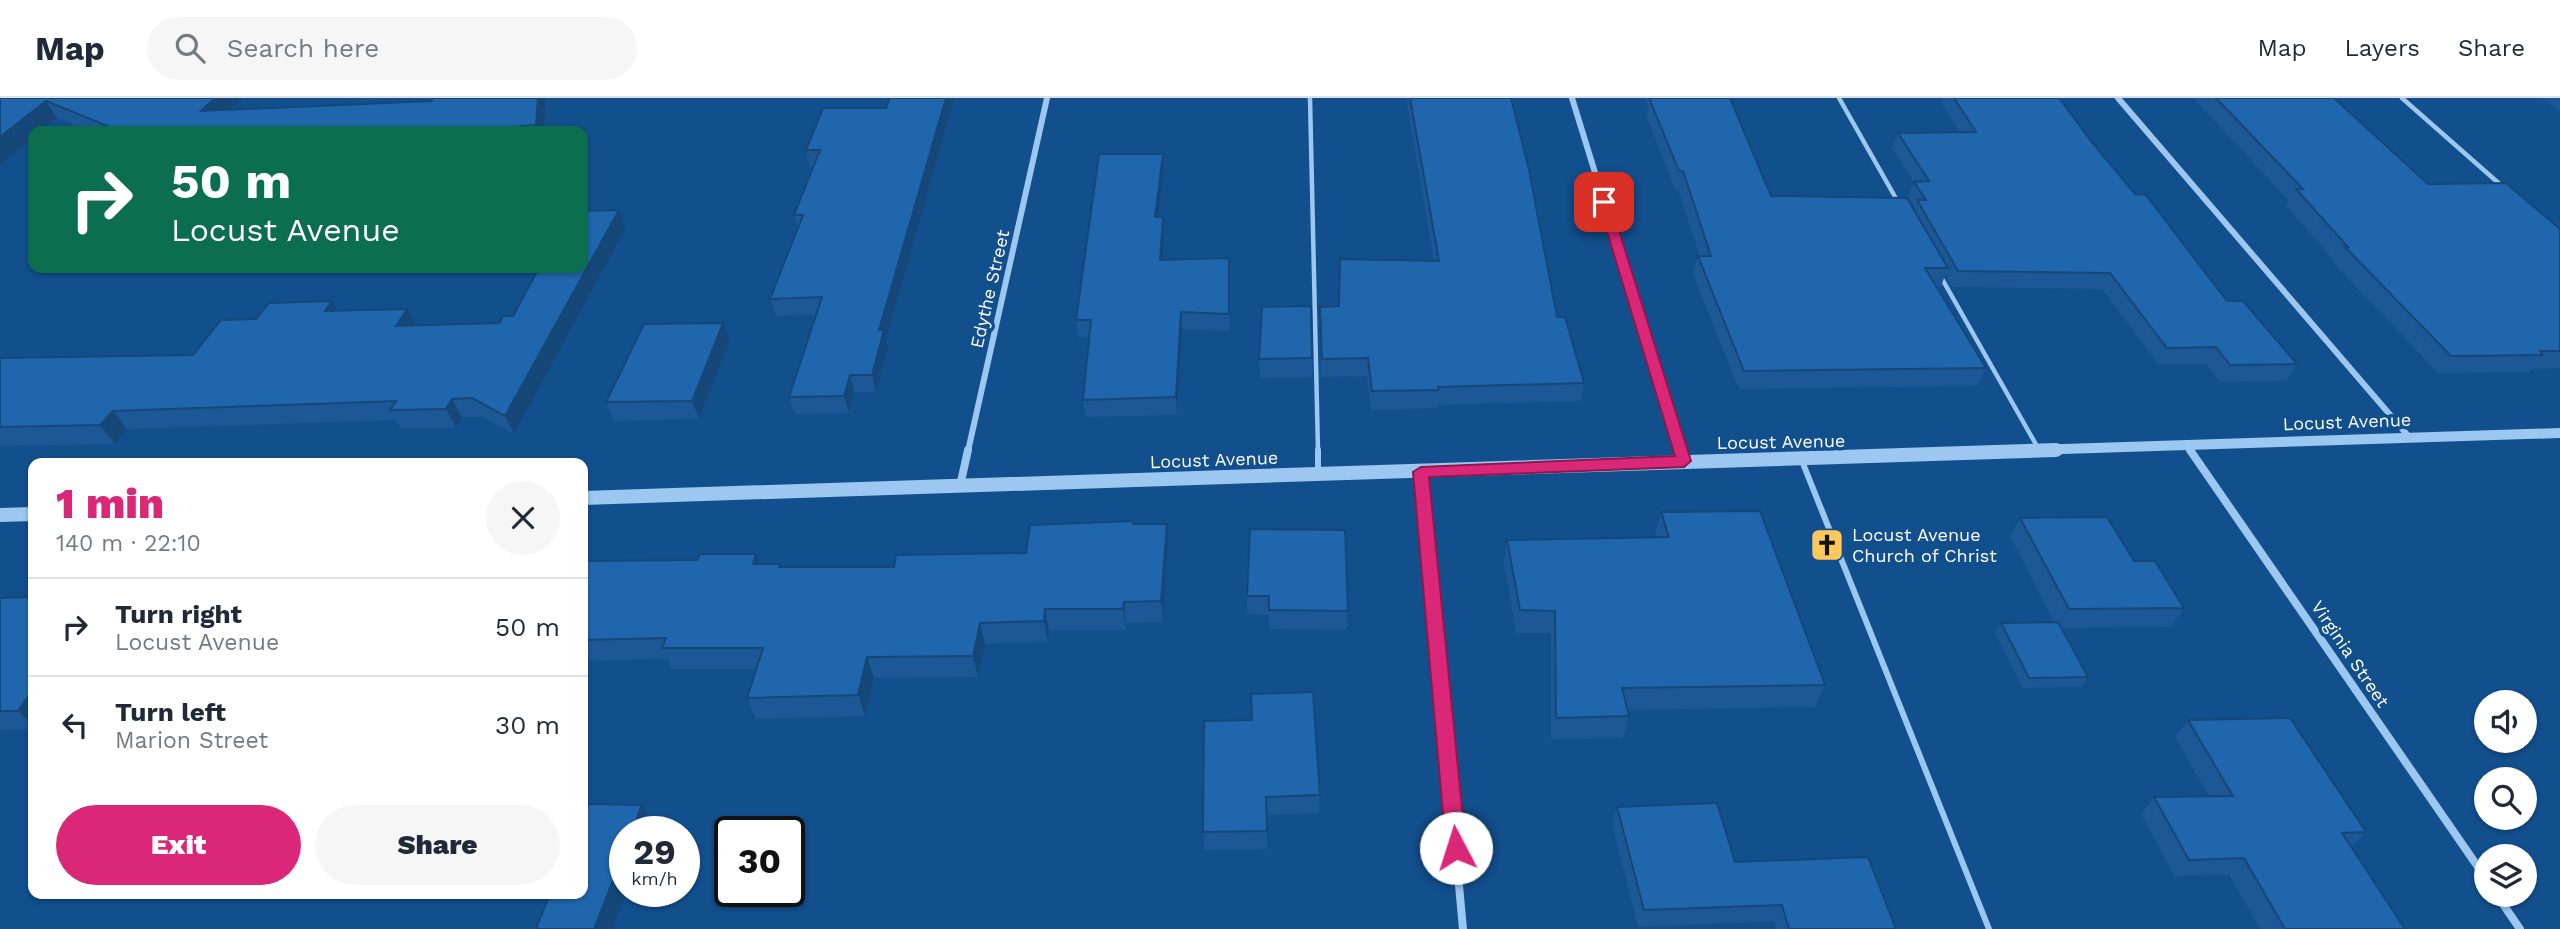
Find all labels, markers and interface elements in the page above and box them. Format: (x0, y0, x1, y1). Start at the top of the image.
search box (147, 17, 637, 80)
text: Map (35, 29, 105, 68)
icon: search (171, 29, 209, 67)
text: Search here (227, 33, 379, 63)
text: Map (2258, 34, 2306, 62)
text: Layers (2344, 34, 2420, 62)
text: Share (2458, 34, 2525, 62)
text: 50 m (171, 152, 291, 210)
icon: right (56, 154, 147, 245)
pin (1574, 172, 1634, 232)
icon: arrive (1585, 183, 1623, 221)
text: Locust Avenue (171, 211, 400, 249)
street label: Edythe Street (966, 227, 1013, 350)
street label: Locust Avenue (2282, 409, 2412, 434)
street label: Locust Avenue (1717, 430, 1845, 453)
street label: Locust Avenue (1149, 447, 1279, 472)
text: 1 min (56, 479, 164, 528)
button: close (486, 481, 560, 555)
place label: Locust Avenue Church of Christ (1852, 524, 1997, 566)
church icon: Locust Avenue Church of Christ (1808, 526, 1846, 564)
text: 140 m · 22:10 (56, 530, 201, 557)
street label: Virginia Street (2307, 597, 2394, 711)
text: Turn right (115, 599, 242, 629)
icon: right (56, 608, 94, 646)
text: 50 m (495, 612, 560, 642)
text: Locust Avenue (115, 629, 279, 656)
map controls (2474, 690, 2537, 907)
button: sound (2474, 690, 2537, 753)
text: Turn left (115, 697, 226, 727)
icon: left (56, 706, 94, 744)
text: 30 m (495, 710, 560, 740)
text: Marion Street (115, 727, 268, 754)
button: search (2474, 767, 2537, 830)
button: Exit (56, 805, 301, 885)
button: Share (315, 805, 560, 885)
position arrow (1419, 811, 1493, 885)
speed limit sign: 30 (714, 816, 805, 907)
text: 29 (633, 831, 676, 873)
button: layers (2474, 844, 2537, 907)
text: km/h (631, 868, 678, 889)

